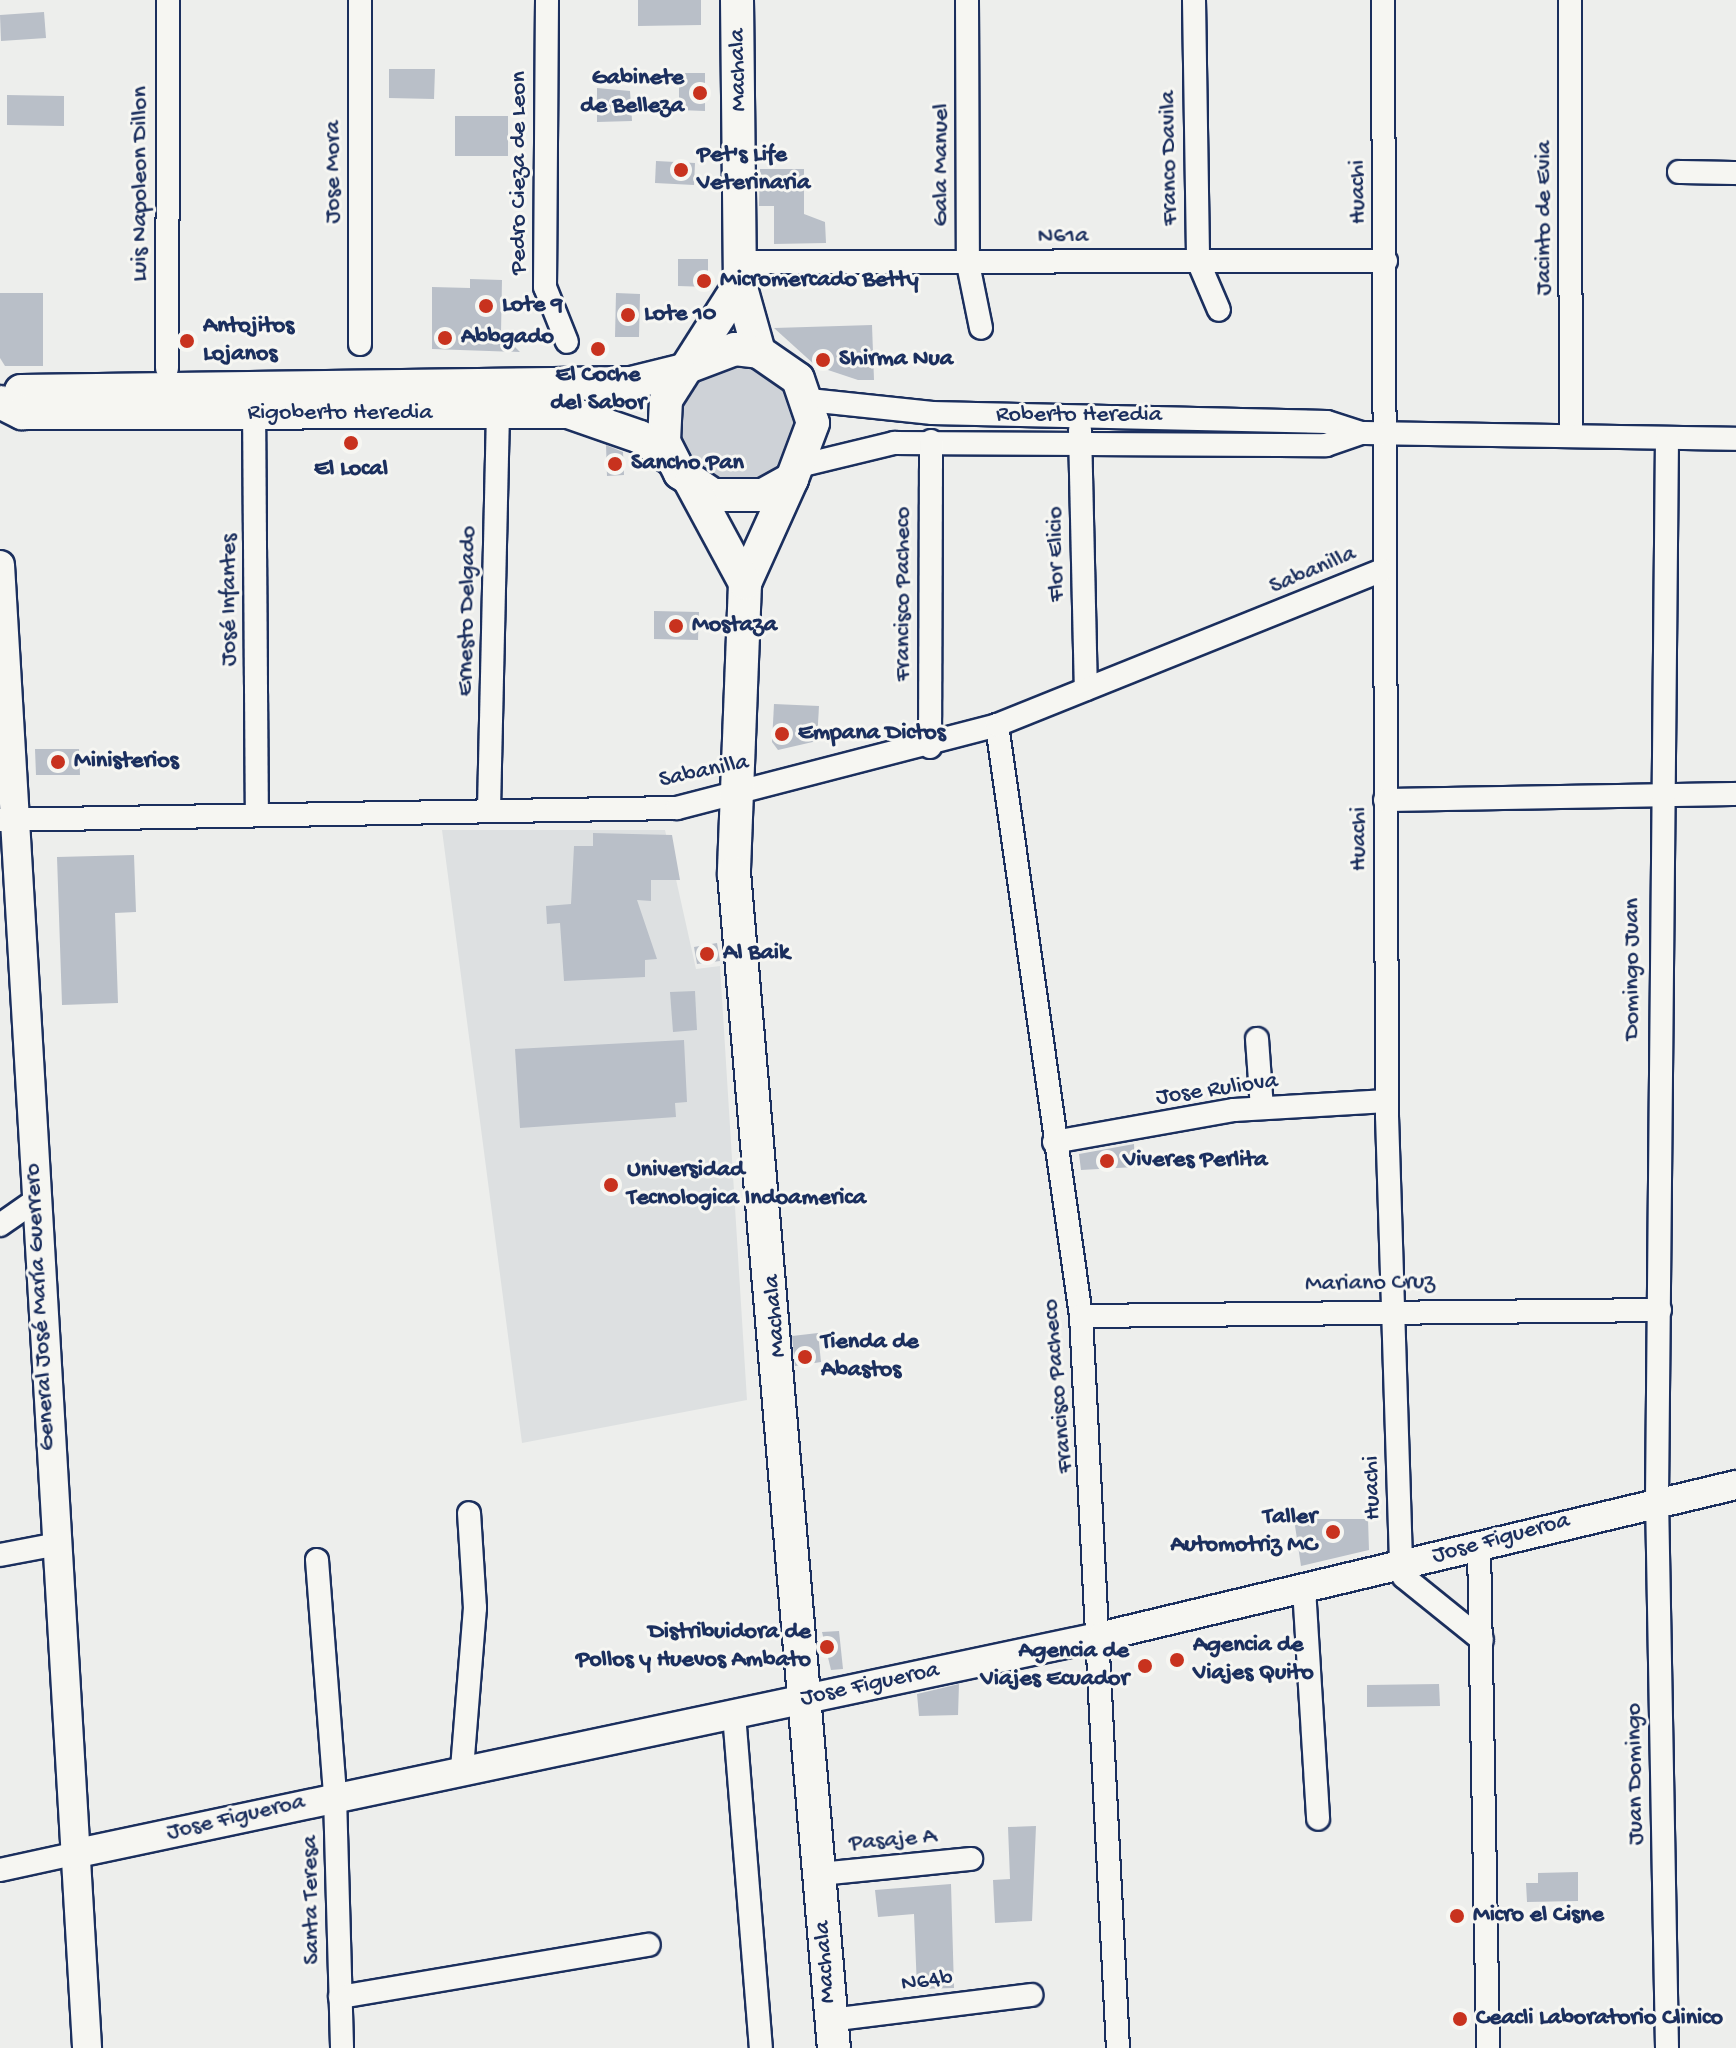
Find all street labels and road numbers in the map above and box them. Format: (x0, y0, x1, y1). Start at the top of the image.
street label: Machala (724, 28, 754, 112)
street label: Pedro Cieza de Leon (506, 71, 534, 275)
street label: Luis Napoleon Dillon (127, 86, 155, 282)
street label: Franco Davila (1154, 90, 1186, 226)
street label: Gala Manuel (928, 103, 956, 227)
street label: Jose Mora (320, 120, 348, 224)
street label: Jacinto de Evia (1531, 141, 1559, 295)
street label: Huachi (1344, 159, 1374, 225)
street label: N61a (1037, 222, 1089, 252)
street label: Rigoberto Heredia (248, 400, 432, 428)
street label: Roberto Heredia (996, 402, 1162, 430)
street label: Flor Elicio (1042, 506, 1072, 602)
street label: Francisco Pacheco (890, 507, 918, 681)
street label: Ernesto Delgado (452, 525, 484, 697)
street label: José Infantes (216, 534, 244, 666)
street label: Sabanilla (1266, 540, 1360, 602)
street label: Sabanilla (657, 748, 751, 796)
street label: Huachi (1346, 807, 1374, 871)
street label: Domingo Juan (1619, 898, 1647, 1040)
street label: Jose Ruliova (1154, 1067, 1280, 1113)
street label: General José María Guerrero (19, 1162, 63, 1452)
street label: Mariano Cruz (1305, 1268, 1435, 1300)
street label: Machala (758, 1273, 794, 1359)
street label: Francisco Pacheco (1037, 1298, 1081, 1474)
street label: Huachi (1357, 1455, 1389, 1521)
street label: Jose Figueroa (1429, 1507, 1573, 1571)
street label: Jose Figueroa (798, 1656, 942, 1714)
street label: Juan Domingo (1620, 1703, 1652, 1845)
street label: Jose Figueroa (164, 1788, 308, 1848)
street label: Pasaje A (848, 1823, 938, 1859)
street label: Santa Teresa (296, 1835, 328, 1965)
street label: Machala (809, 1920, 843, 2004)
street label: N64b (900, 1965, 954, 1999)

